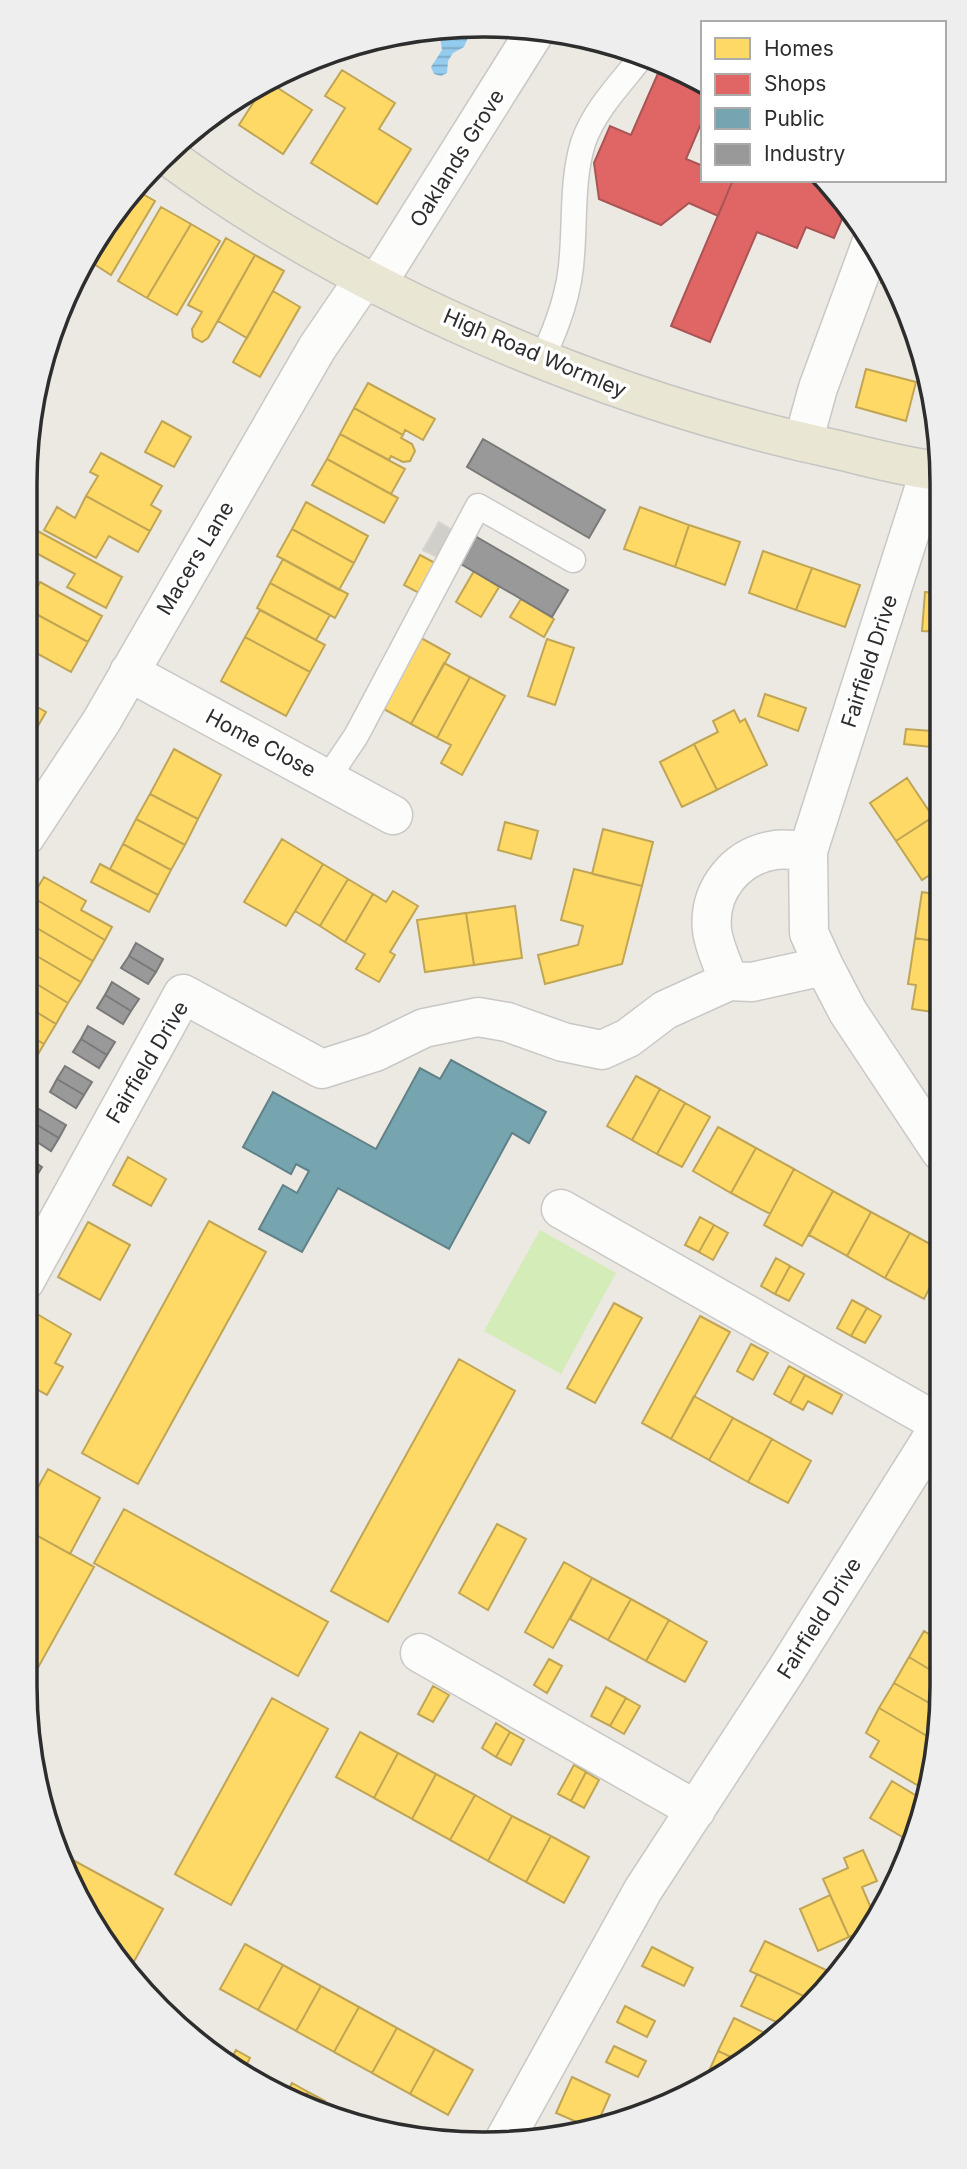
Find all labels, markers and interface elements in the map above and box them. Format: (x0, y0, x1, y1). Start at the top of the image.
legend (701, 21, 946, 182)
text: Homes (764, 36, 834, 61)
text: Shops (764, 71, 826, 96)
street label: Oaklands Grove (405, 85, 509, 231)
text: Public (764, 106, 825, 131)
text: Industry (764, 141, 846, 166)
street label: High Road Wormley (440, 303, 630, 403)
street label: Macers Lane (151, 497, 239, 619)
street label: Fairfield Drive (836, 591, 902, 731)
street label: Home Close (202, 704, 320, 782)
street label: Fairfield Drive (101, 996, 193, 1128)
street label: Fairfield Drive (772, 1553, 866, 1683)

